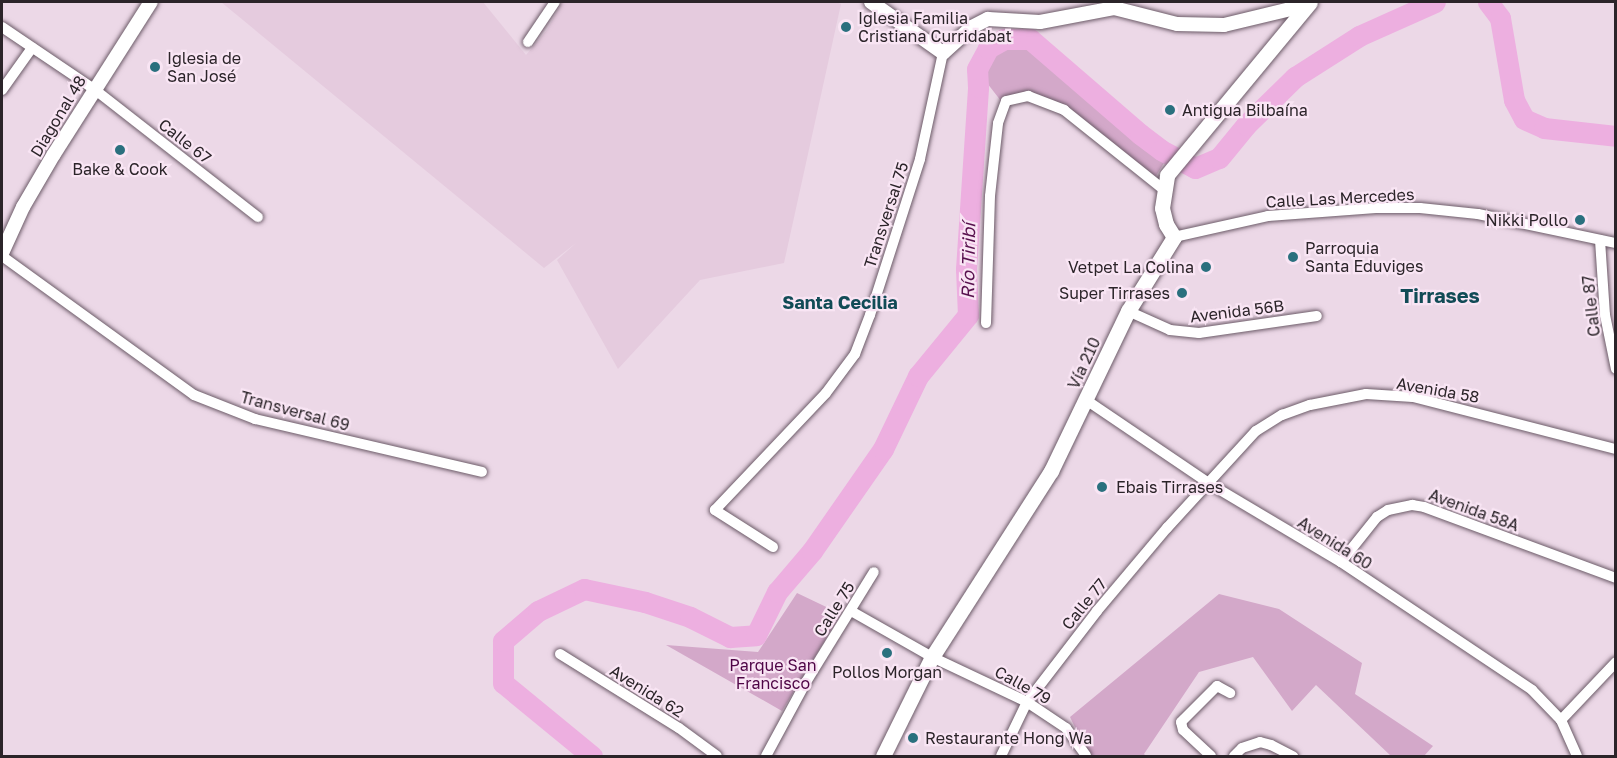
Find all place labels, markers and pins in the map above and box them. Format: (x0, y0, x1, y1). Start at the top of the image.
place label: Iglesia Familia Cristiana Curridabat (858, 8, 1012, 46)
marker: Iglesia Familia Cristiana Curridabat (839, 20, 853, 34)
place label: Iglesia de San José (167, 48, 241, 86)
marker: Iglesia de San José (148, 60, 162, 74)
place label: Antigua Bilbaína (1182, 100, 1308, 120)
marker: Antigua Bilbaína (1163, 103, 1177, 117)
marker: Bake & Cook (113, 143, 127, 157)
place label: Bake & Cook (72, 159, 168, 179)
place label: Nikki Pollo (1486, 210, 1568, 230)
marker: Nikki Pollo (1573, 213, 1587, 227)
place label: Parroquia Santa Eduviges (1305, 238, 1423, 276)
marker: Parroquia Santa Eduviges (1286, 250, 1300, 264)
place label: Vetpet La Colina (1068, 257, 1194, 277)
marker: Vetpet La Colina (1199, 260, 1213, 274)
place label: Super Tirrases (1059, 283, 1170, 303)
marker: Super Tirrases (1175, 286, 1189, 300)
place label: Ebais Tirrases (1116, 477, 1223, 497)
marker: Ebais Tirrases (1093, 478, 1111, 496)
marker: Pollos Morgan (880, 646, 894, 660)
place label: Pollos Morgan (832, 662, 942, 682)
place label: Restaurante Hong Wa (925, 728, 1092, 748)
marker: Restaurante Hong Wa (906, 731, 920, 745)

